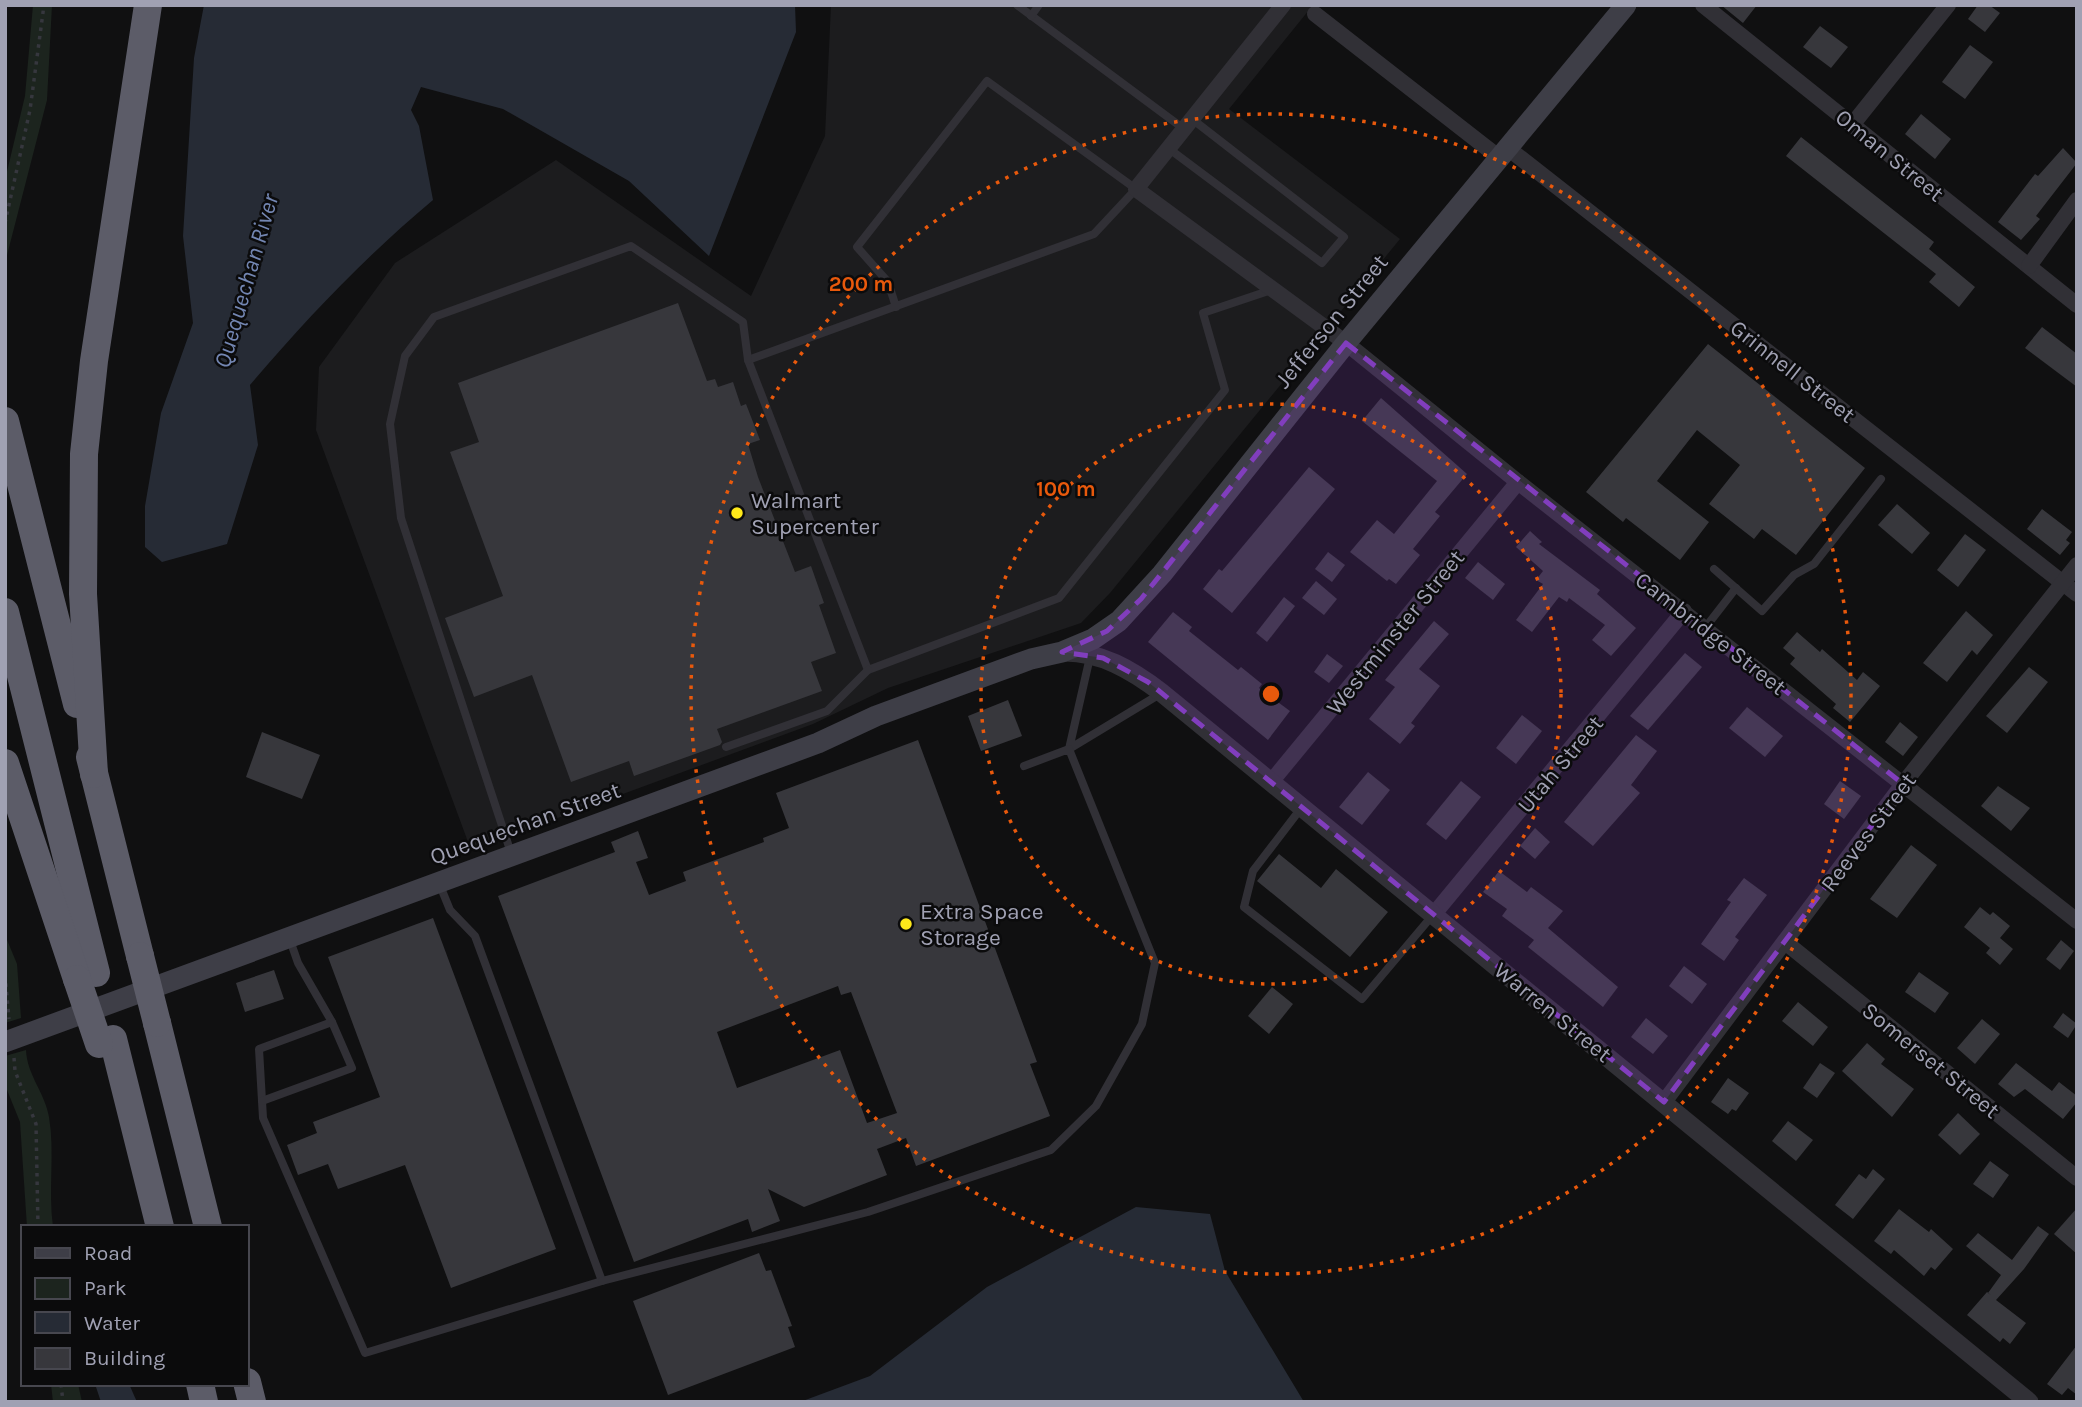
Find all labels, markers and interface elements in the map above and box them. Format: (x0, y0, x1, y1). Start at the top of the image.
street label: Oman Street (1830, 104, 1950, 207)
water label: Quequechan River (208, 190, 284, 371)
street label: Jefferson Street (1269, 249, 1394, 394)
text: 200 m (829, 272, 893, 296)
street label: Grinnell Street (1725, 314, 1861, 429)
text: 100 m (1036, 477, 1096, 501)
place label: Walmart Supercenter (751, 487, 879, 540)
marker: Walmart Supercenter (729, 505, 745, 521)
street label: Westminster Street (1321, 544, 1470, 720)
street label: Cambridge Street (1630, 566, 1792, 701)
centre of rings (1259, 682, 1283, 706)
street label: Utah Street (1512, 710, 1609, 819)
street label: Reeves Street (1815, 767, 1922, 897)
street label: Quequechan Street (426, 776, 624, 870)
place label: Extra Space Storage (920, 898, 1043, 951)
marker: Extra Space Storage (898, 916, 914, 932)
street label: Warren Street (1488, 957, 1617, 1068)
street label: Somerset Street (1856, 997, 2005, 1124)
legend (21, 1225, 248, 1386)
text: Road (84, 1241, 132, 1265)
text: Park (84, 1276, 127, 1300)
text: Water (84, 1311, 140, 1335)
text: Building (84, 1346, 165, 1370)

